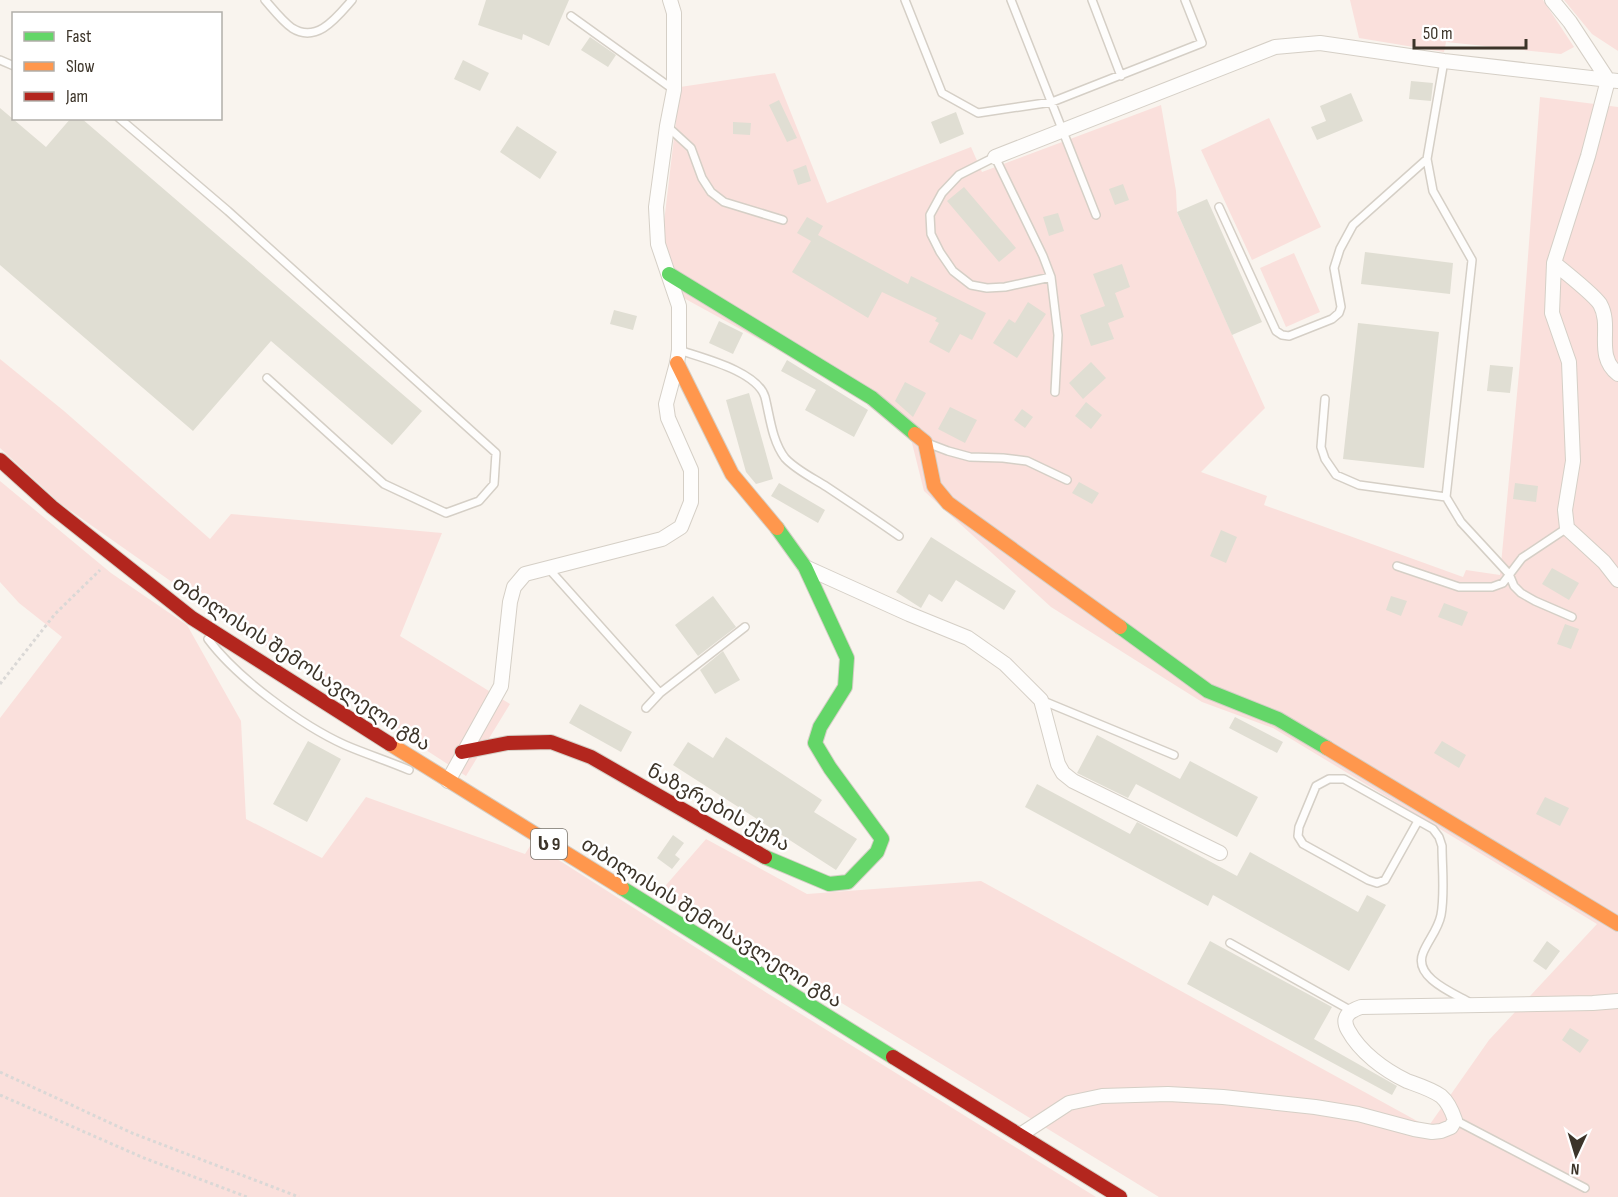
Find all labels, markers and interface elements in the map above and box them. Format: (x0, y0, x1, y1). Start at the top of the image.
legend (12, 12, 222, 120)
scale bar (1414, 12, 1526, 50)
text: 50 m (1423, 23, 1453, 44)
text: Fast (66, 26, 92, 47)
text: Slow (66, 56, 95, 77)
text: Jam (65, 86, 88, 107)
street label: თბილისის შემოსავლელი გზა (168, 571, 435, 756)
street label: ნაზვრების ქუჩა (643, 759, 794, 857)
road number: ს 9 (531, 829, 567, 859)
street label: თბილისის შემოსავლელი გზა (577, 832, 846, 1013)
north arrow (1546, 1125, 1606, 1185)
text: N (1570, 1159, 1580, 1178)

